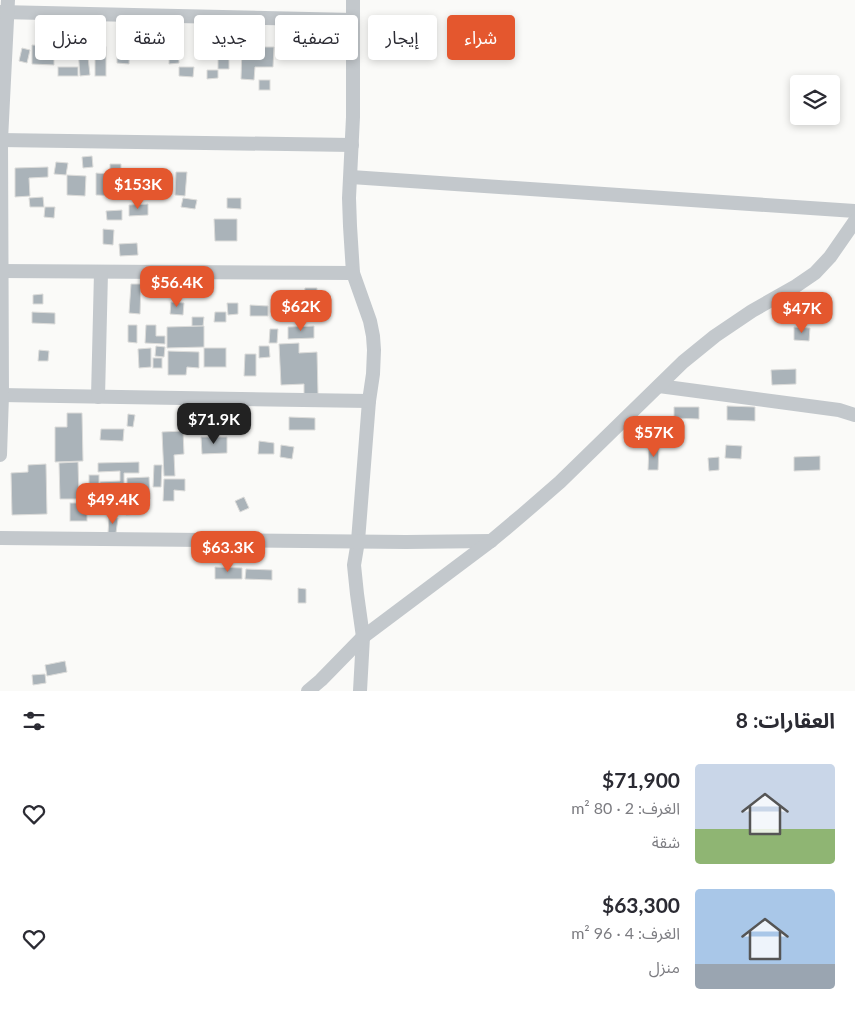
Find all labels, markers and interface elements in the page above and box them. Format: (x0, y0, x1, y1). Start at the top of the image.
chip: منزل (35, 15, 106, 60)
chip: شقة (116, 15, 184, 60)
chip: جديد (194, 15, 265, 60)
chip: تصفية (275, 15, 358, 60)
chip: إيجار (368, 15, 437, 60)
chip: شراء (447, 15, 515, 60)
map controls (790, 75, 840, 125)
button: layers (790, 75, 840, 125)
pin: $153K (103, 168, 173, 210)
text: $153K (114, 174, 162, 193)
pin: $56.4K (136, 266, 218, 308)
text: $56.4K (151, 272, 203, 291)
pin: $62K (271, 290, 331, 332)
pin: $47K (772, 292, 832, 334)
text: $62K (282, 296, 320, 315)
text: $47K (783, 298, 821, 317)
pin: $71.9K (173, 402, 255, 445)
text: $71.9K (188, 409, 240, 428)
pin: $57K (624, 416, 684, 458)
text: $57K (635, 422, 673, 441)
pin: $49.4K (72, 482, 154, 525)
text: $49.4K (87, 489, 139, 508)
pin: $63.3K (187, 530, 269, 573)
text: $63.3K (202, 537, 254, 556)
icon: filters (20, 707, 48, 735)
text: العقارات: 8 (736, 707, 835, 732)
text: $71,900 (602, 767, 680, 792)
icon: home (735, 784, 795, 844)
text: الغرف: 2 · 80 m² (571, 798, 680, 817)
icon: heart (20, 800, 48, 828)
text: شقة (652, 832, 680, 851)
text: $63,300 (602, 892, 680, 917)
icon: home (735, 909, 795, 969)
text: الغرف: 4 · 96 m² (571, 923, 680, 942)
icon: heart (20, 925, 48, 953)
text: منزل (649, 957, 680, 976)

